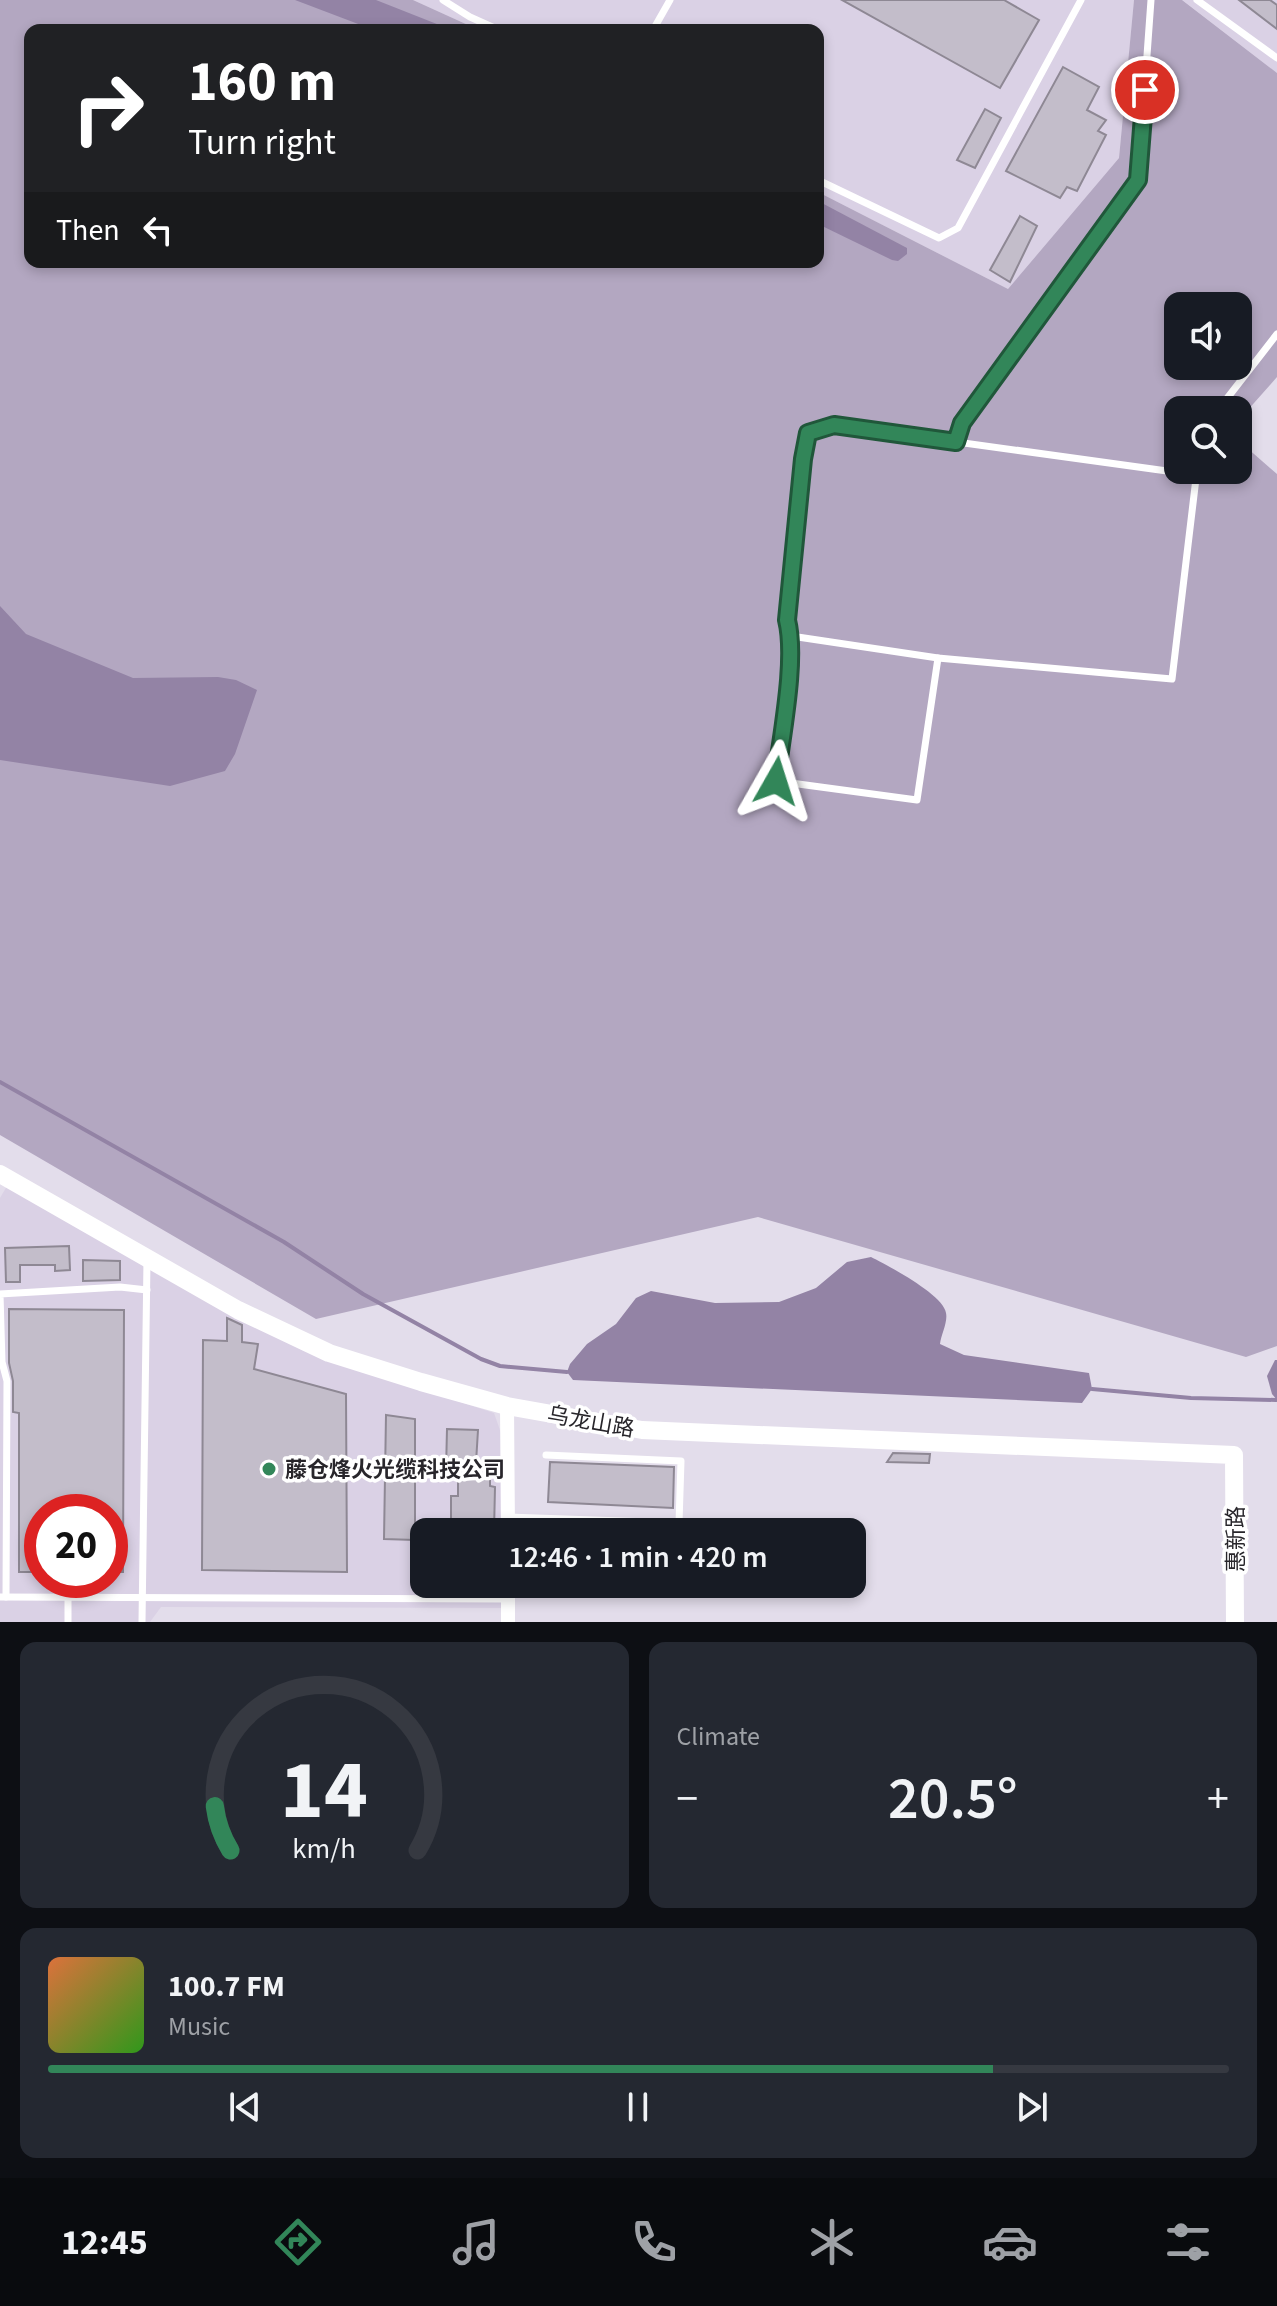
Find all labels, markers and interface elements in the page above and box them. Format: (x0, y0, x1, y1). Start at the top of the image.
text: 160 m (188, 43, 336, 122)
icon: right (56, 56, 160, 160)
pin (1111, 56, 1179, 124)
icon: arrive (1123, 68, 1167, 112)
text: Turn right (188, 117, 336, 168)
icon: left (136, 208, 180, 252)
text: Then (56, 209, 120, 252)
map controls (1164, 292, 1252, 484)
button: sound (1164, 292, 1252, 380)
button: search (1164, 396, 1252, 484)
position arrow (734, 739, 818, 823)
street label: 乌龙山路 (545, 1399, 637, 1445)
place label: 藤仓烽火光缆科技公司 (285, 1454, 505, 1486)
marker: 藤仓烽火光缆科技公司 (260, 1460, 278, 1478)
speed limit sign: 20 (24, 1494, 128, 1598)
street label: 惠新路 (1220, 1506, 1252, 1572)
text: 12:46 · 1 min · 420 m (508, 1536, 768, 1579)
text: Climate (677, 1718, 760, 1755)
text: 14 (280, 1732, 368, 1850)
text: 20.5° (888, 1757, 1018, 1842)
text: − (677, 1768, 698, 1831)
text: + (1207, 1768, 1229, 1831)
text: km/h (293, 1829, 356, 1869)
text: 100.7 FM (168, 1965, 285, 2008)
text: Music (168, 2008, 230, 2045)
icon: previous (223, 2085, 267, 2129)
icon: pause (616, 2085, 660, 2129)
icon: next (1010, 2085, 1054, 2129)
icon: directions (270, 2214, 326, 2270)
icon: music (448, 2214, 504, 2270)
icon: phone (626, 2214, 682, 2270)
icon: climate (804, 2214, 860, 2270)
icon: car (982, 2214, 1038, 2270)
icon: filters (1160, 2214, 1216, 2270)
text: 12:45 (61, 2217, 148, 2268)

